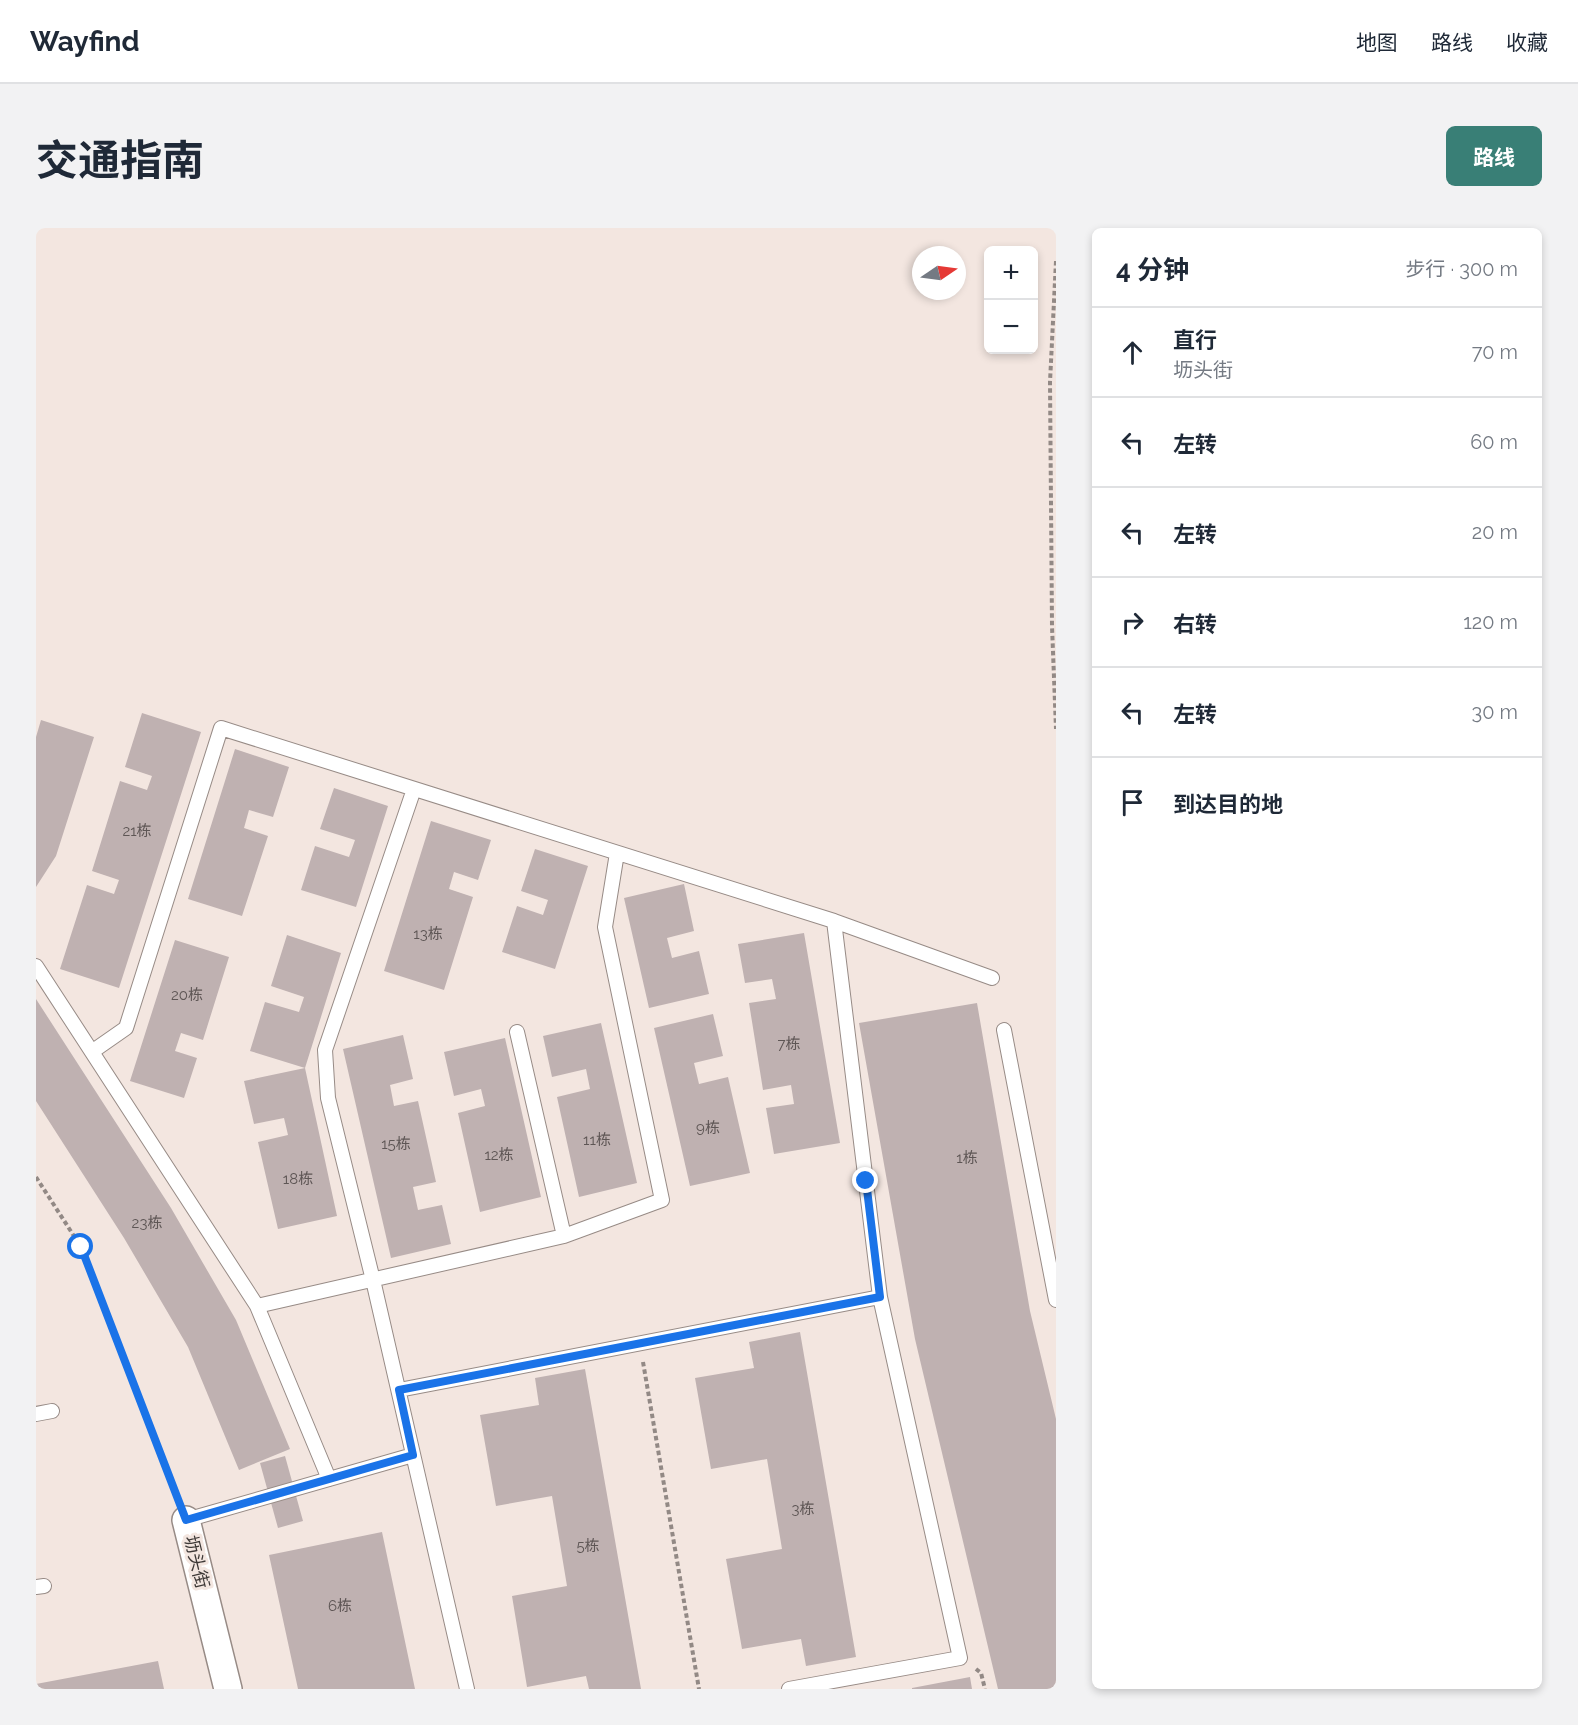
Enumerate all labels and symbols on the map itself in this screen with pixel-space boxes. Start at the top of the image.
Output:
north arrow [912,246,966,300]
house number: 21栋 [122,822,152,840]
house number: 13栋 [413,925,443,943]
house number: 20栋 [171,986,203,1004]
house number: 7栋 [777,1035,801,1053]
house number: 9栋 [696,1119,720,1137]
house number: 11栋 [583,1131,611,1149]
house number: 15栋 [381,1135,411,1153]
house number: 12栋 [484,1146,514,1164]
house number: 1栋 [956,1149,978,1167]
route end [852,1167,878,1193]
house number: 18栋 [283,1170,313,1188]
house number: 23栋 [132,1214,162,1232]
route start [67,1233,93,1259]
house number: 3栋 [791,1500,815,1518]
street label: 坜头街 [180,1533,214,1591]
house number: 5栋 [576,1537,600,1555]
house number: 6栋 [328,1597,352,1615]

